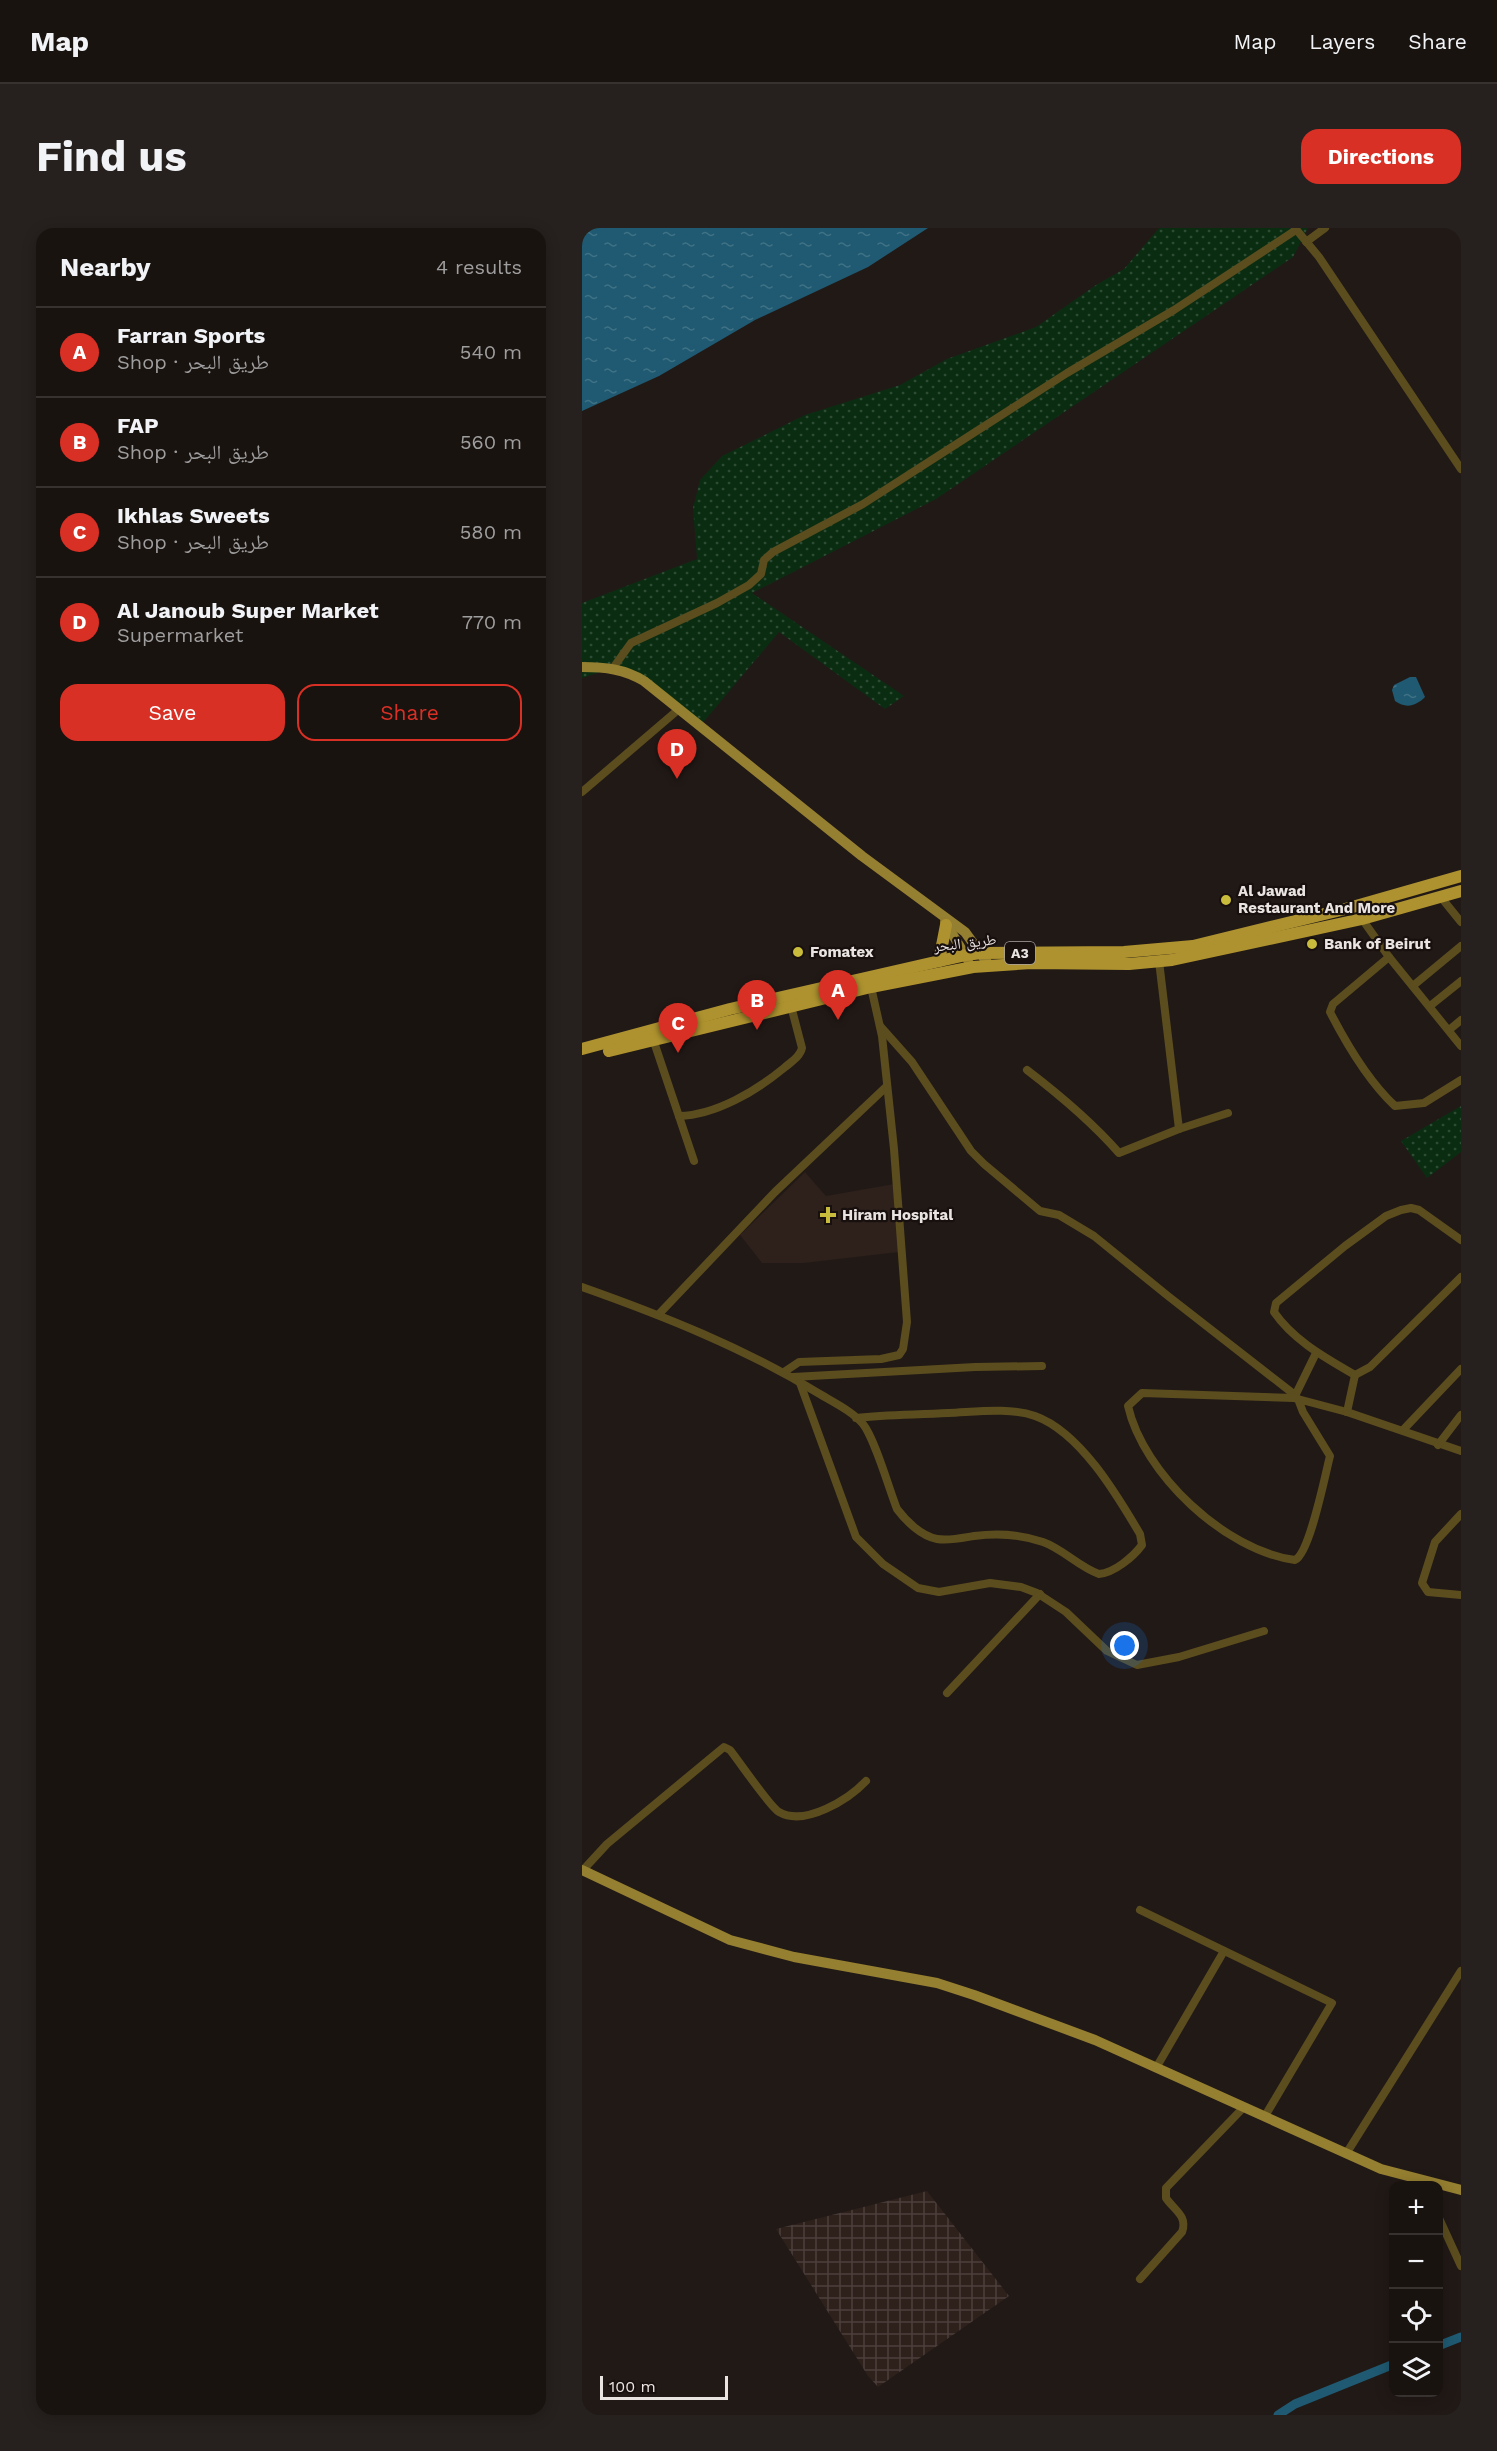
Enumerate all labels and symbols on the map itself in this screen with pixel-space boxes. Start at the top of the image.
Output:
pin: D [658,730,697,779]
place label: Al Jawad Restaurant And More [1238,882,1395,917]
marker: Al Jawad Restaurant And More [1219,893,1233,907]
street label: طريق البحر [932,930,998,957]
place label: Bank of Beirut [1324,935,1431,953]
marker: Bank of Beirut [1305,937,1319,951]
road number: A3 [1005,942,1035,964]
place label: Fomatex [810,943,874,961]
marker: Fomatex [791,945,805,959]
pin: A [818,970,858,1020]
pin: B [738,980,777,1030]
pin: C [658,1004,698,1053]
marker: Hiram Hospital [819,1206,837,1224]
place label: Hiram Hospital [842,1206,953,1224]
your location [1110,1631,1139,1660]
scale bar [600,2373,728,2400]

